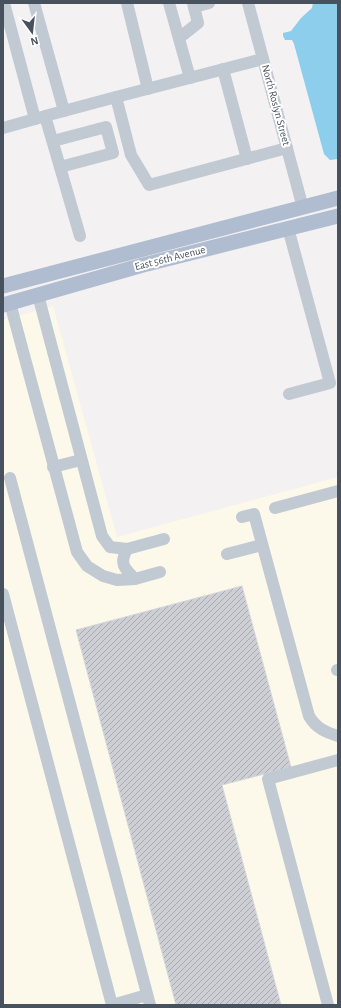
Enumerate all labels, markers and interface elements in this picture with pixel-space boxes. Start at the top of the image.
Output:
north arrow [12,12,52,52]
text: N [29,35,40,47]
street label: North Roslyn Street [260,63,292,147]
street label: East 56th Avenue [134,244,206,272]

